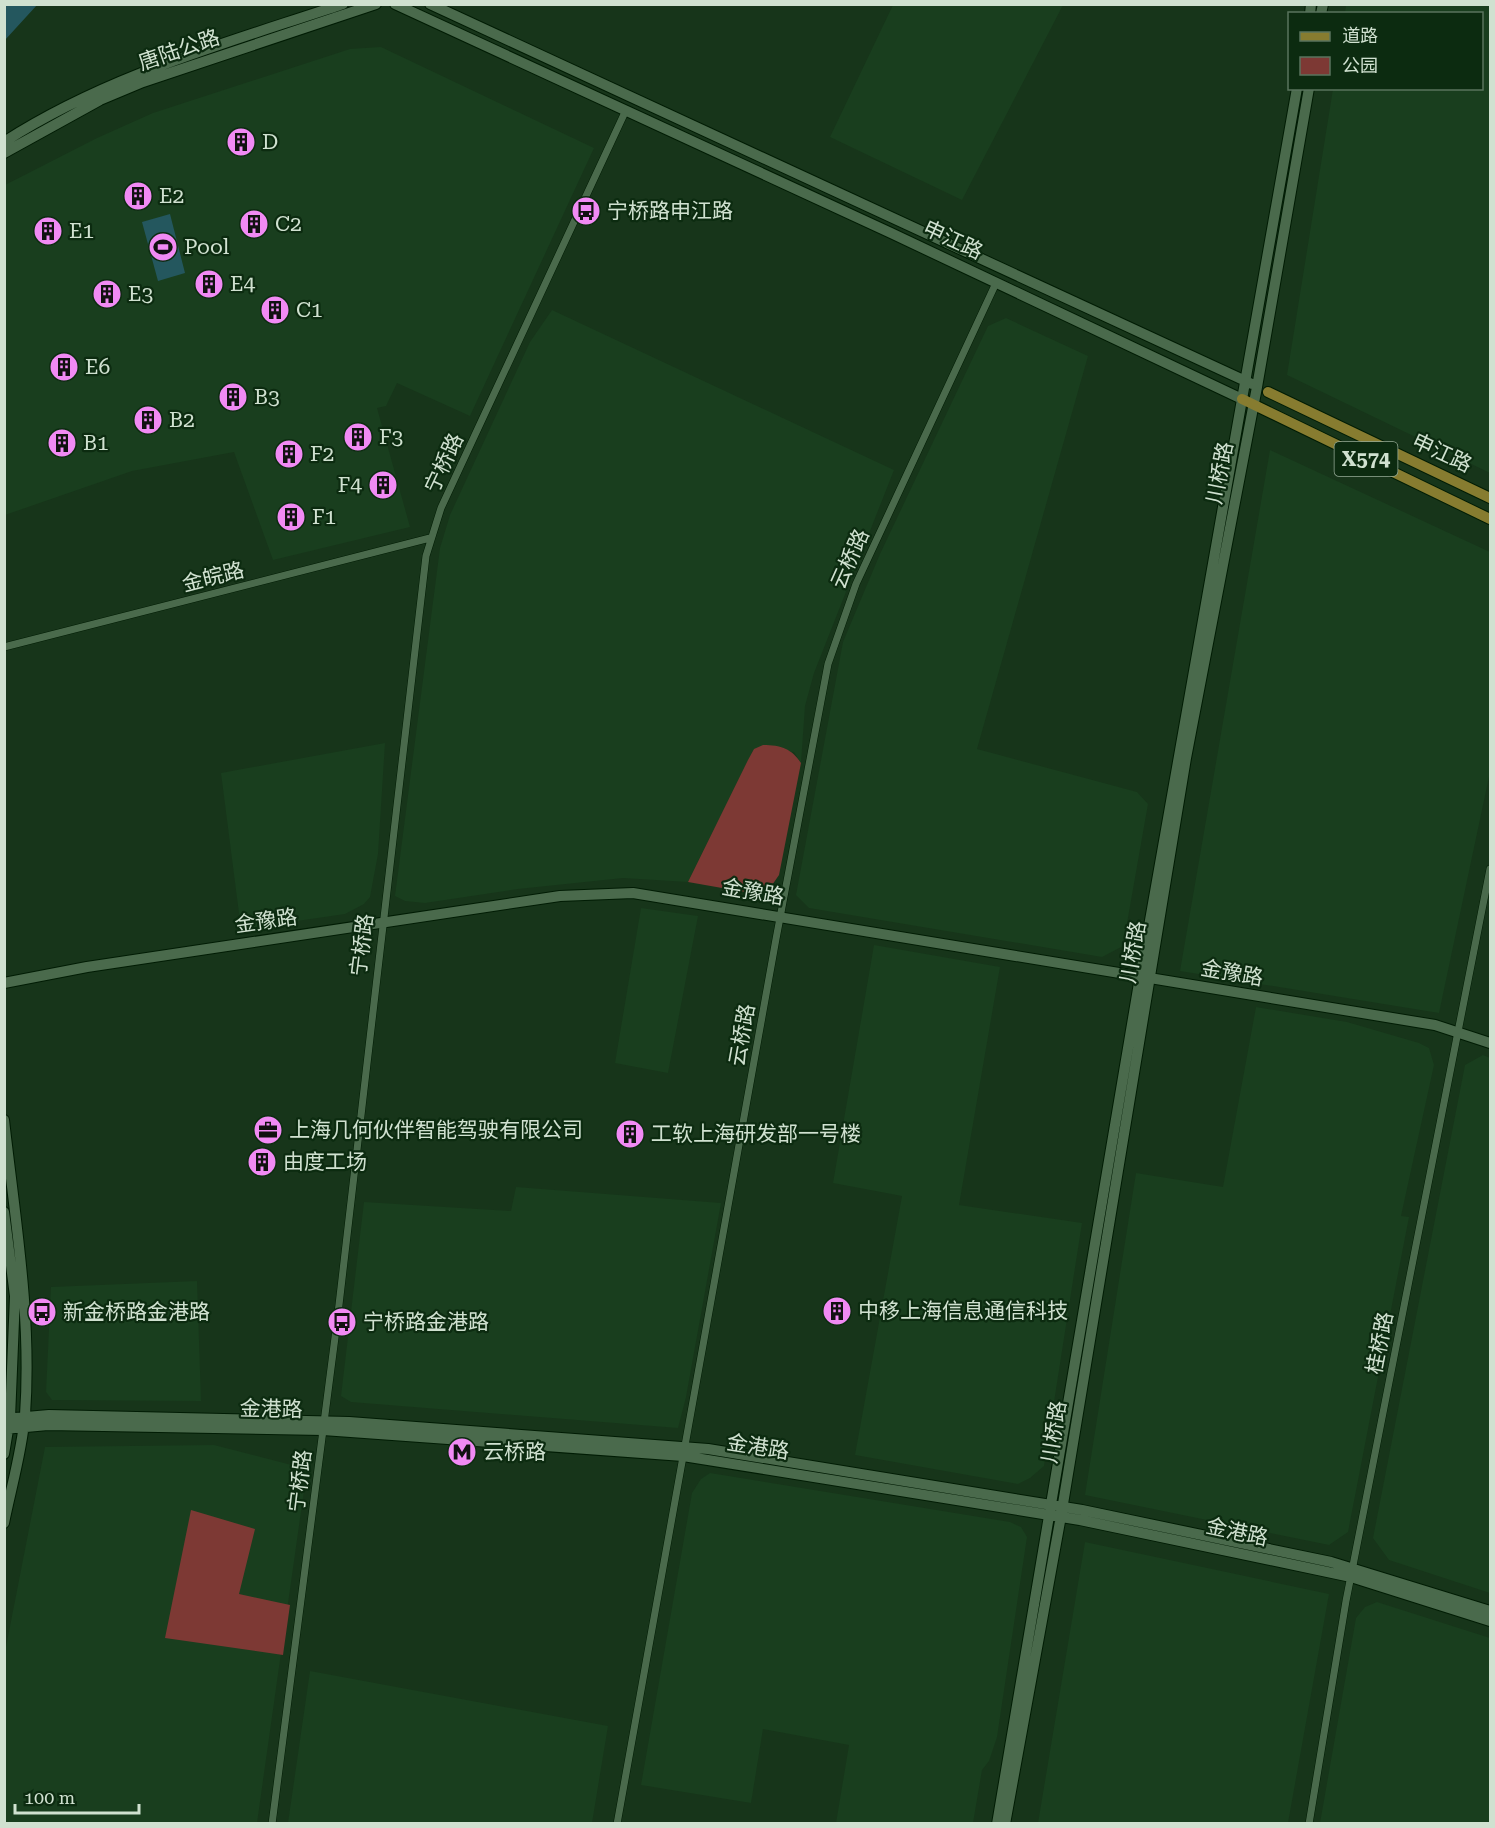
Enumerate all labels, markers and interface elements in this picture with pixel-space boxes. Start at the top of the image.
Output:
legend [1288,12,1483,90]
street label: 唐陆公路 [135,25,223,75]
text: 道路 [1342,25,1378,46]
text: 公园 [1342,55,1378,76]
building icon: D [225,126,257,158]
place label: D [262,130,278,154]
building icon: E2 [122,180,154,212]
place label: E2 [159,184,184,208]
bus stop icon: 宁桥路申江路 [570,195,602,227]
place label: 宁桥路申江路 [607,199,733,223]
building icon: C2 [238,208,270,240]
place label: C2 [275,212,302,236]
building icon: E1 [32,215,64,247]
street label: 申江路 [919,216,987,264]
place label: E1 [69,219,94,243]
sports icon: Pool [147,231,179,263]
place label: Pool [184,235,230,259]
building icon: E4 [193,268,225,300]
place label: E4 [230,272,255,296]
building icon: E3 [91,278,123,310]
place label: E3 [128,282,153,306]
building icon: C1 [259,294,291,326]
place label: C1 [296,298,323,322]
building icon: E6 [48,351,80,383]
place label: E6 [85,355,110,379]
building icon: B3 [217,381,249,413]
place label: B3 [254,385,280,409]
building icon: B2 [132,404,164,436]
place label: B2 [169,408,195,432]
building icon: F3 [342,421,374,453]
place label: F3 [379,425,403,449]
building icon: B1 [46,427,78,459]
street label: 宁桥路 [420,429,468,497]
street label: 申江路 [1408,429,1476,477]
place label: B1 [83,431,109,455]
building icon: F2 [273,438,305,470]
street label: 川桥路 [1202,440,1238,506]
place label: F2 [310,442,334,466]
road number: X574 [1334,442,1398,476]
building icon: F4 [367,469,399,501]
place label: F4 [338,473,362,497]
building icon: F1 [275,501,307,533]
place label: F1 [312,505,336,529]
street label: 云桥路 [826,525,874,593]
street label: 金皖路 [180,558,246,596]
street label: 金豫路 [720,875,786,909]
street label: 金豫路 [233,905,299,937]
street label: 宁桥路 [346,912,378,978]
street label: 川桥路 [1116,919,1150,985]
street label: 金豫路 [1199,956,1265,990]
street label: 云桥路 [725,1002,759,1068]
office icon: 上海几何伙伴智能驾驶有限公司 [252,1114,284,1146]
place label: 上海几何伙伴智能驾驶有限公司 [289,1118,583,1142]
building icon: 工软上海研发部一号楼 [614,1118,646,1150]
place label: 工软上海研发部一号楼 [651,1122,861,1146]
building icon: 由度工场 [246,1146,278,1178]
place label: 由度工场 [283,1150,367,1174]
building icon: 中移上海信息通信科技 [821,1295,853,1327]
bus stop icon: 新金桥路金港路 [26,1296,58,1328]
place label: 中移上海信息通信科技 [858,1299,1068,1323]
place label: 新金桥路金港路 [63,1300,210,1324]
bus stop icon: 宁桥路金港路 [326,1306,358,1338]
place label: 宁桥路金港路 [363,1310,489,1334]
street label: 桂桥路 [1362,1310,1398,1376]
street label: 金港路 [239,1396,303,1422]
street label: 川桥路 [1037,1399,1071,1465]
street label: 金港路 [725,1430,791,1464]
metro station icon: 云桥路 [446,1436,478,1468]
place label: 云桥路 [483,1440,546,1464]
street label: 宁桥路 [284,1448,316,1514]
street label: 金港路 [1204,1514,1270,1550]
scale bar [15,1777,140,1815]
text: 100 m [24,1787,75,1808]

